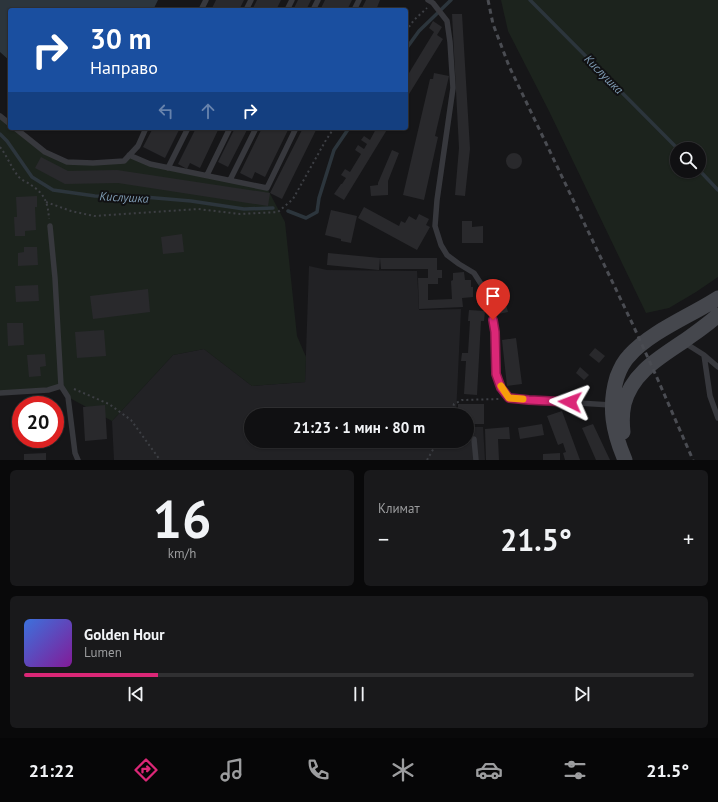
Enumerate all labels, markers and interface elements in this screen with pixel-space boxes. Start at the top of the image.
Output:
text: 30 m [90,20,151,57]
icon: right [24,24,76,76]
water label: Кислушка [581,51,627,97]
text: Направо [90,56,158,79]
icon: left [155,100,177,122]
icon: ahead [197,100,219,122]
icon: right [239,100,261,122]
map controls [670,142,706,178]
button: search [670,142,706,178]
water label: Кислушка [99,188,149,206]
pin [476,279,510,320]
icon: arrive [482,285,504,307]
position arrow [549,381,591,423]
speed limit sign: 20 [12,396,64,448]
text: 21:23 · 1 мин · 80 m [293,418,425,437]
text: 16 [153,485,211,552]
text: Климат [378,500,420,517]
text: 21.5° [500,520,572,559]
text: − [378,525,389,553]
text: + [683,525,694,553]
text: km/h [168,545,196,562]
text: Golden Hour [84,625,164,644]
text: Lumen [84,644,122,661]
icon: previous [125,683,147,705]
icon: pause [348,683,370,705]
icon: next [571,683,593,705]
icon: directions [132,756,160,784]
icon: music [218,756,246,784]
icon: phone [304,756,332,784]
icon: climate [389,756,417,784]
icon: car [475,756,503,784]
icon: filters [561,756,589,784]
text: 21:22 [29,759,75,782]
text: 21.5° [646,759,689,782]

